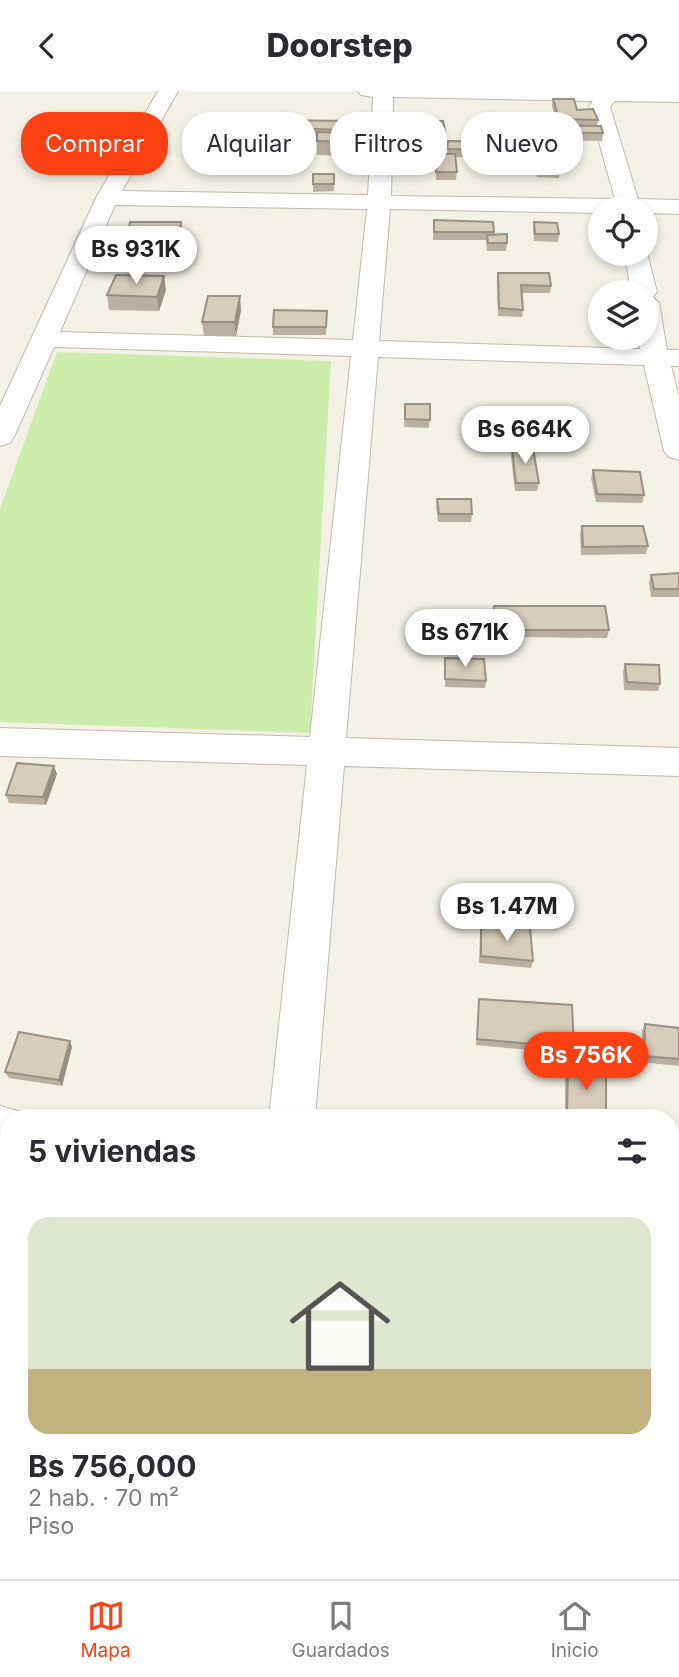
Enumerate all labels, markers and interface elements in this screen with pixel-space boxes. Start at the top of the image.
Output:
text: Doorstep [266,26,413,65]
icon: back [28,27,66,65]
icon: heart [613,27,651,65]
chip: Comprar [21,112,168,175]
chip: Alquilar [182,112,316,175]
chip: Filtros [330,112,447,175]
chip: Nuevo [461,112,583,175]
map controls [588,196,658,350]
button: locate [588,196,658,266]
pin: Bs 931K [71,227,201,286]
text: Bs 931K [91,235,181,263]
button: layers [588,280,658,350]
pin: Bs 664K [460,407,590,466]
text: Bs 664K [477,415,573,443]
pin: Bs 671K [400,609,530,669]
text: Bs 671K [421,618,509,646]
pin: Bs 1.47M [435,883,579,943]
text: Bs 1.47M [456,892,558,920]
pin: Bs 756K [521,1033,651,1092]
text: Bs 756K [540,1041,632,1069]
icon: filters [613,1132,651,1170]
text: 5 viviendas [28,1133,196,1169]
icon: home [277,1263,403,1389]
text: Bs 756,000 [28,1448,197,1484]
text: 2 hab. · 70 m² [28,1484,179,1512]
text: Piso [28,1512,74,1540]
tab: Mapa [80,1597,131,1662]
tab: Guardados [292,1597,390,1662]
tab: Inicio [551,1597,599,1662]

